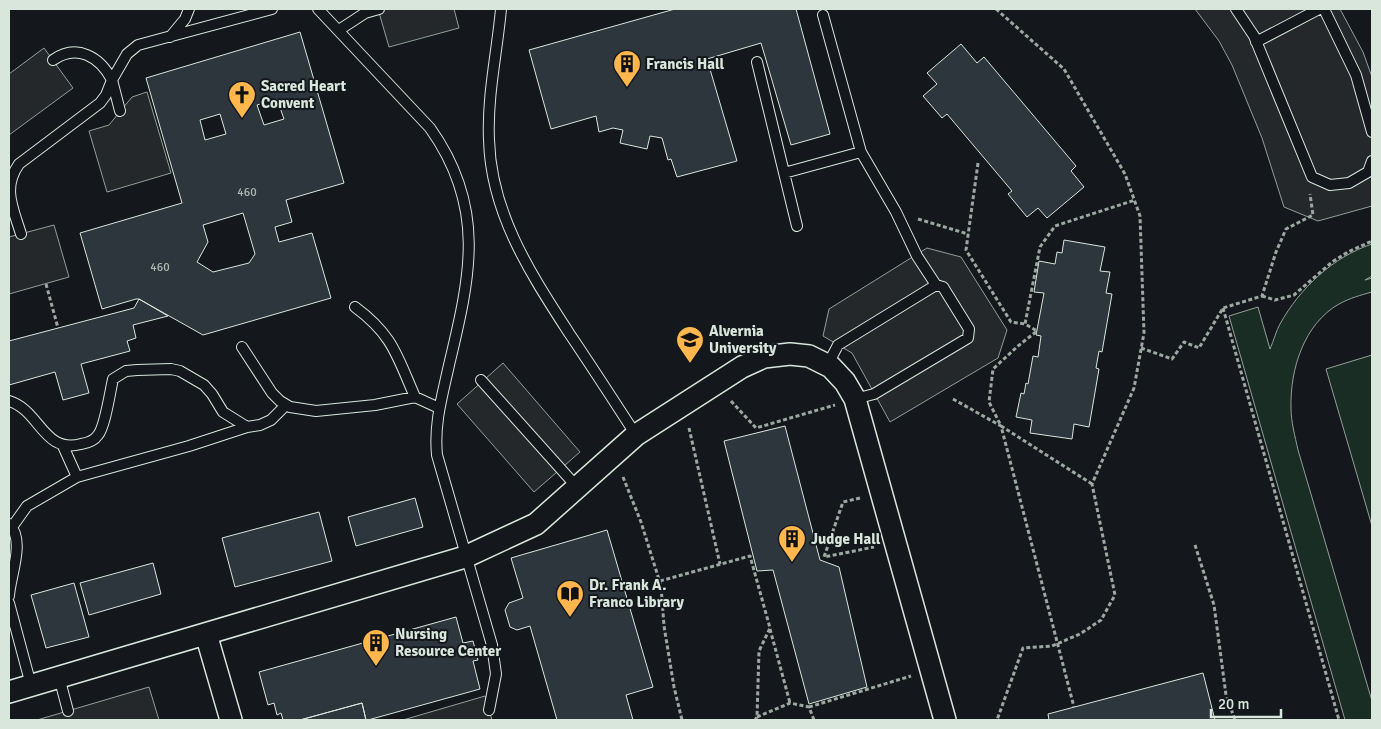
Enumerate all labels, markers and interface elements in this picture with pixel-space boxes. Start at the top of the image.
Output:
building icon: Francis Hall [612,49,642,88]
place label: Francis Hall [646,55,725,73]
place label: Sacred Heart Convent [261,77,347,112]
church icon: Sacred Heart Convent [227,80,257,119]
house number: 460 [237,185,257,200]
house number: 460 [150,260,170,275]
place label: Alvernia University [709,322,777,357]
school or university icon: Alvernia University [675,325,705,364]
building icon: Judge Hall [777,524,807,563]
place label: Judge Hall [811,530,881,548]
place label: Dr. Frank A. Franco Library [589,576,685,611]
library icon: Dr. Frank A. Franco Library [555,579,585,618]
place label: Nursing Resource Center [395,625,501,660]
building icon: Nursing Resource Center [361,628,391,667]
scale bar [1211,686,1281,718]
text: 20 m [1218,695,1249,713]

